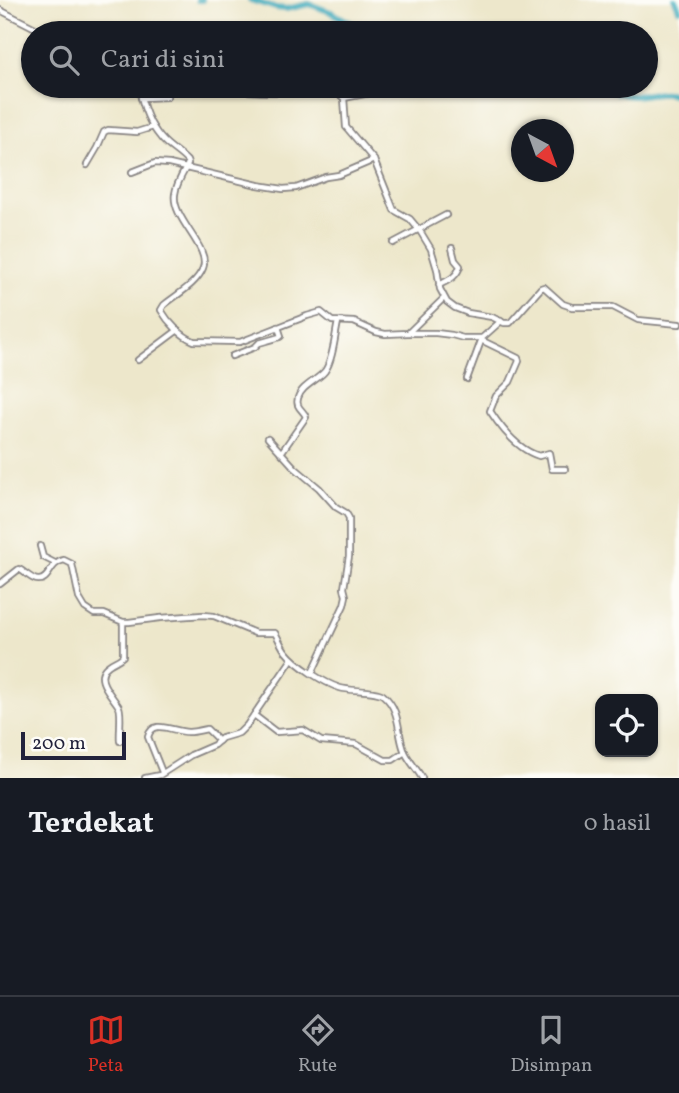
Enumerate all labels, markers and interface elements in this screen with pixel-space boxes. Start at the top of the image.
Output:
search box [21,21,658,98]
icon: search [45,41,83,79]
text: Cari di sini [101,42,225,78]
north arrow [511,119,574,182]
map controls [595,694,658,757]
button: locate [595,694,658,757]
scale bar [21,729,126,761]
text: 200 m [32,731,86,757]
text: Terdekat [28,803,154,845]
text: 0 hasil [584,808,651,840]
tab: Peta [87,1011,125,1079]
tab: Rute [298,1011,337,1079]
tab: Disimpan [510,1011,592,1079]

